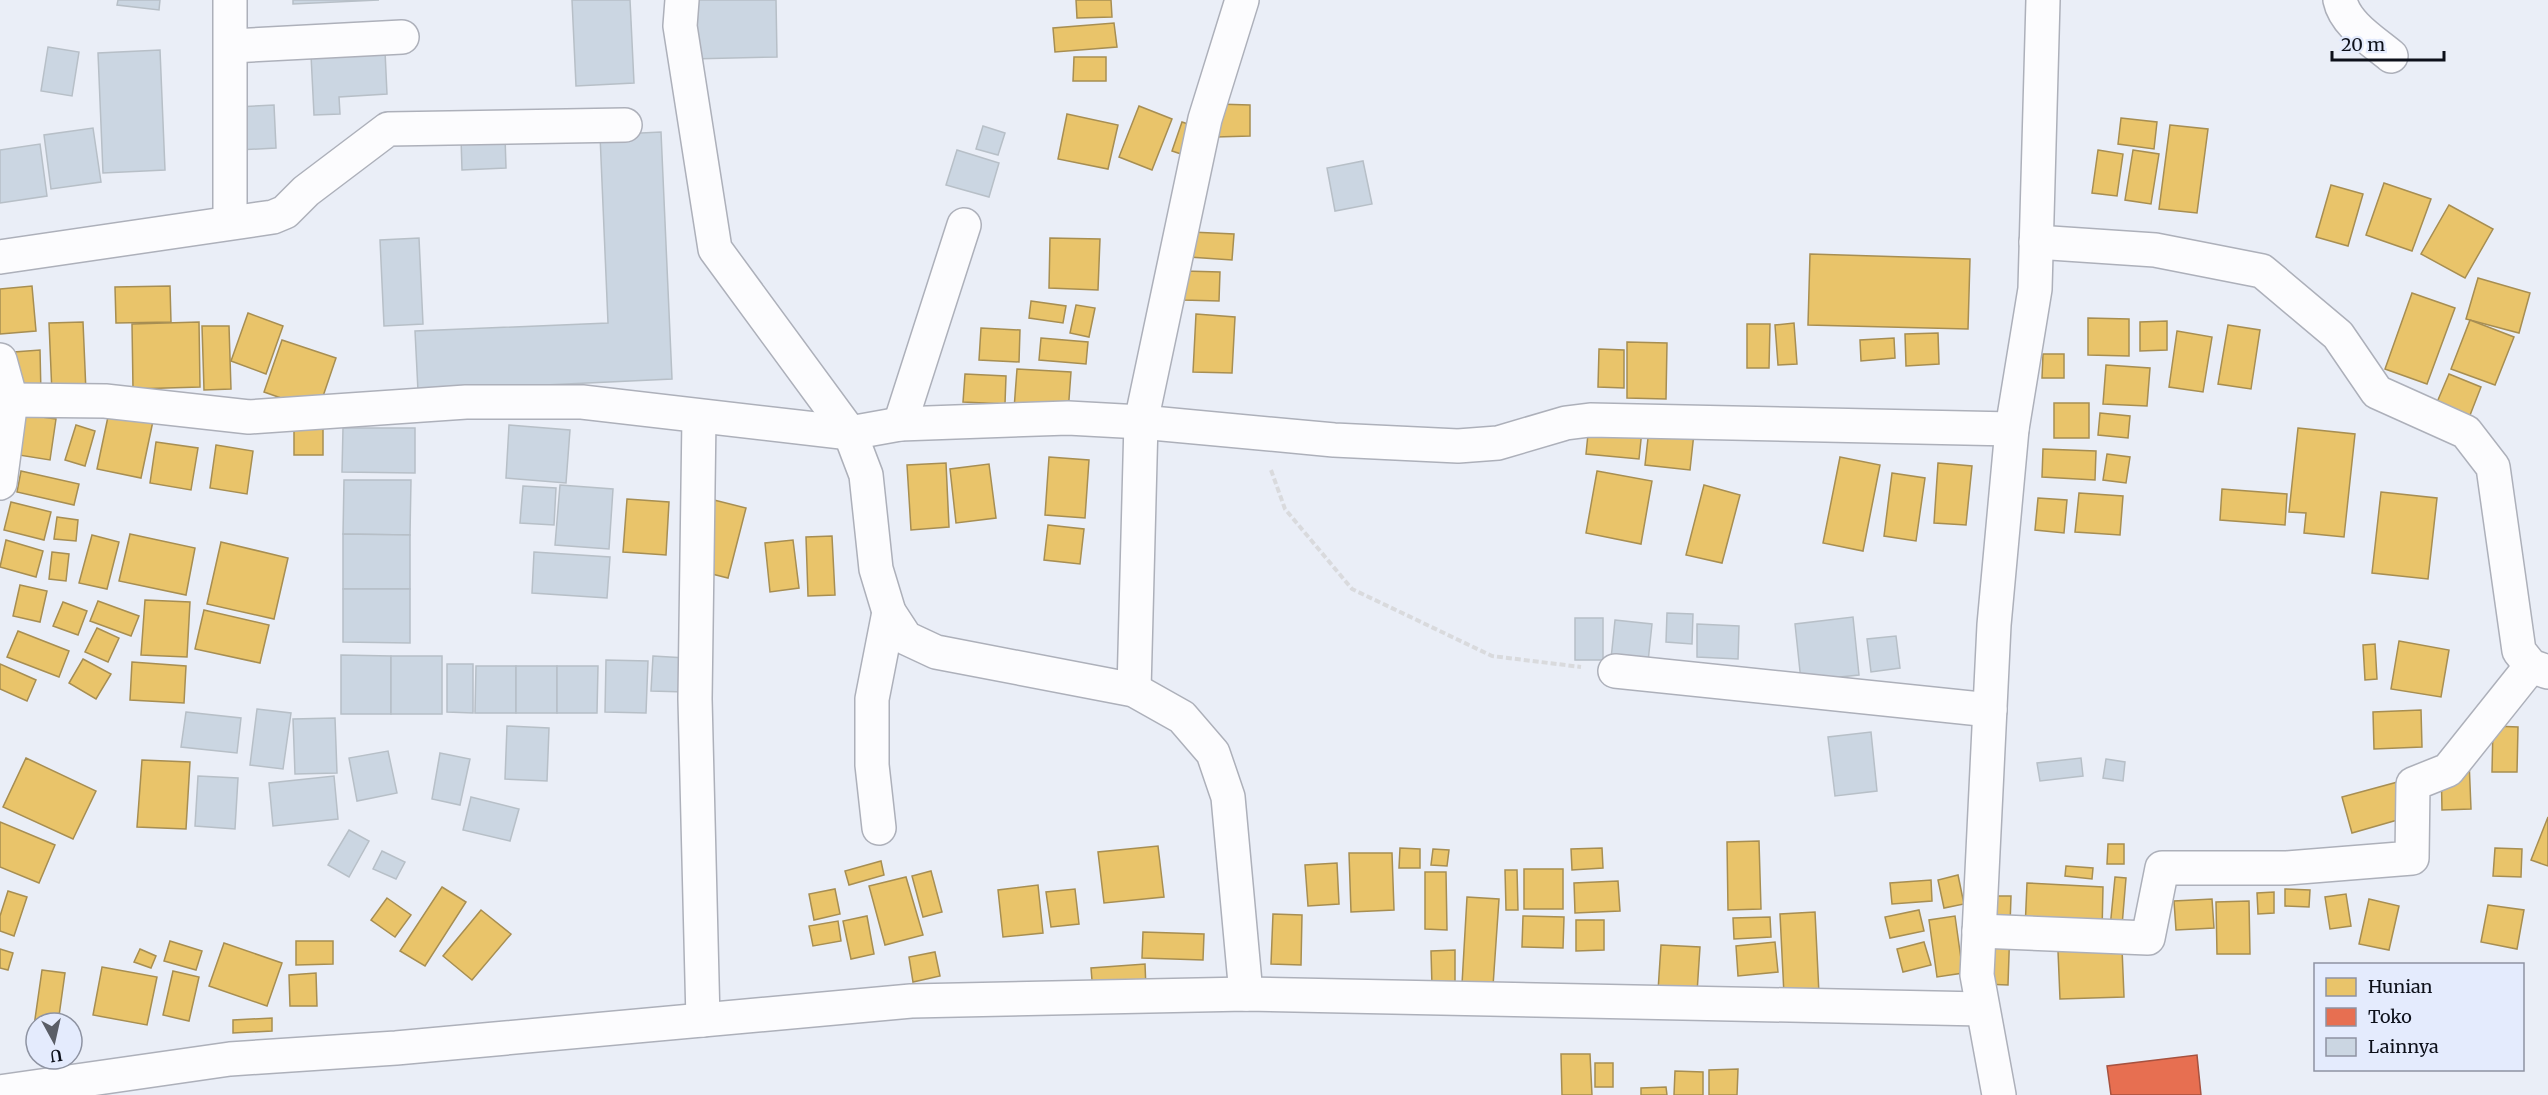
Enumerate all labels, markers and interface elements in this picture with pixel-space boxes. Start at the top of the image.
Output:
scale bar [2332,24,2444,62]
text: 20 m [2341,33,2385,56]
legend [2314,963,2524,1071]
text: Hunian [2368,975,2433,998]
text: Toko [2368,1005,2412,1028]
north arrow [24,1011,84,1071]
text: Lainnya [2368,1035,2439,1058]
text: U [49,1045,63,1067]

